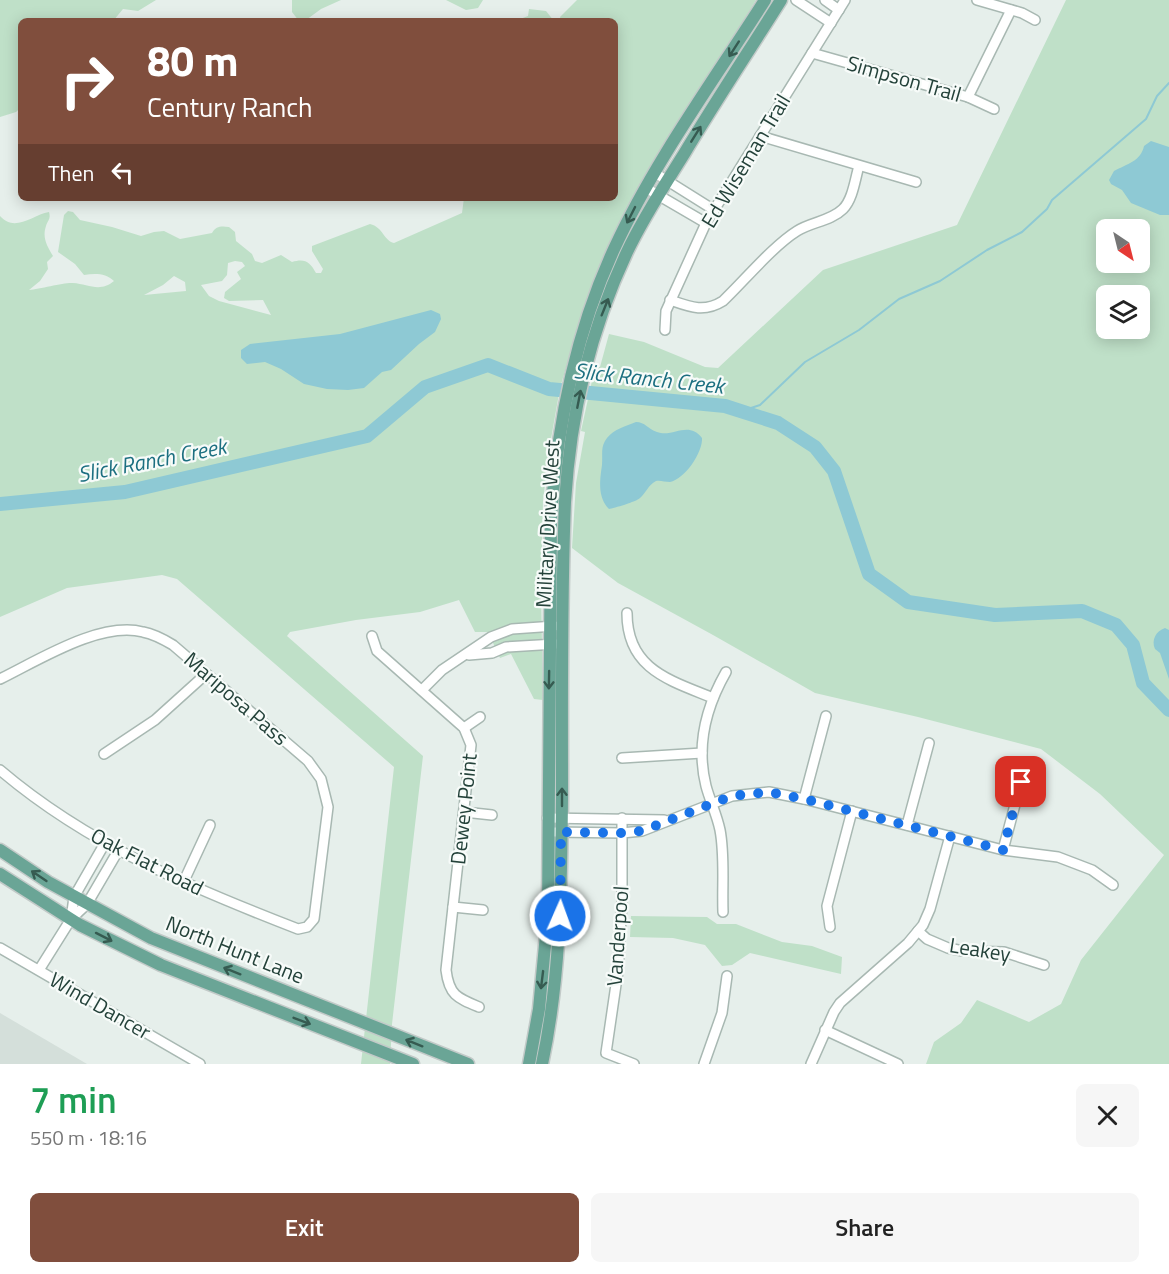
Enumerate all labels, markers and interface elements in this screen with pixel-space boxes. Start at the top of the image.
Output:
text: 80 m [147,28,239,92]
one-way arrow [727,41,740,58]
icon: right [48,42,126,120]
street label: Simpson Trail [843,46,965,110]
text: Century Ranch [147,86,313,127]
street label: Ed Wiseman Trail [692,87,798,234]
one-way arrow [689,126,702,143]
text: Then [48,156,94,190]
icon: left [106,156,139,189]
one-way arrow [625,206,636,224]
north arrow [1096,219,1150,273]
map controls [1096,219,1150,339]
button: layers [1096,285,1150,339]
one-way arrow [600,298,611,316]
water label: Slick Ranch Creek [572,353,728,403]
one-way arrow [574,390,585,409]
water label: Slick Ranch Creek [75,429,231,491]
street label: Military Drive West [527,439,567,609]
street label: Mariposa Pass [177,644,296,753]
one-way arrow [543,669,554,689]
street label: Dewey Point [441,751,485,866]
pin [995,756,1046,807]
icon: arrive [1004,765,1037,798]
one-way arrow [556,787,568,807]
street label: Oak Flat Road [85,819,209,903]
one-way arrow [31,870,47,882]
position arrow [528,884,592,948]
street label: Vanderpool [598,885,636,987]
street label: North Hunt Lane [161,907,309,991]
street label: Leakey [947,928,1013,970]
one-way arrow [94,932,112,944]
street label: Wind Dancer [44,963,157,1047]
one-way arrow [224,964,242,975]
one-way arrow [536,969,547,989]
one-way arrow [293,1017,311,1028]
one-way arrow [405,1036,423,1047]
text: 7 min [30,1072,117,1127]
button: close [1076,1084,1139,1147]
text: 550 m · 18:16 [30,1122,147,1153]
button: Exit [30,1193,579,1262]
button: Share [591,1193,1139,1262]

